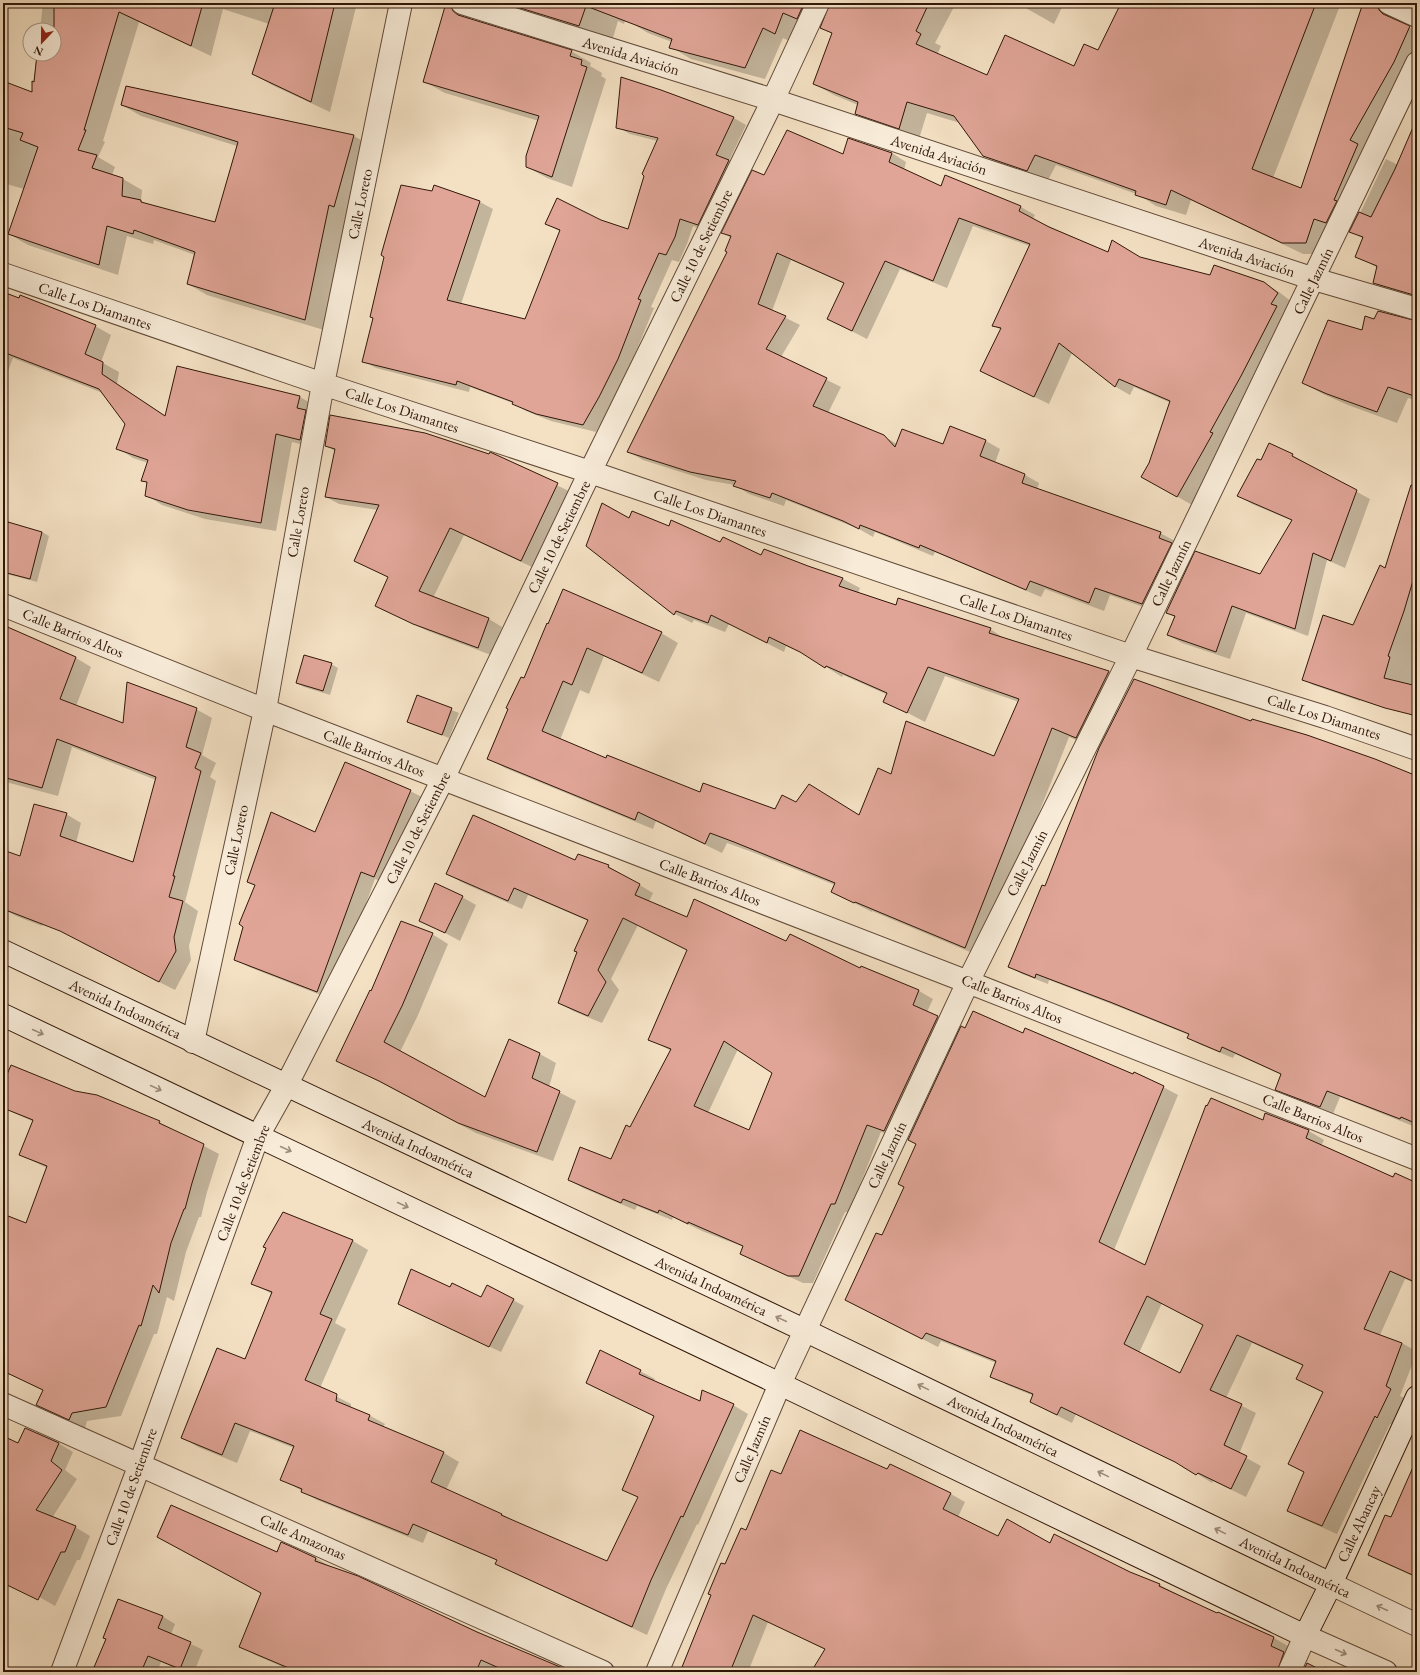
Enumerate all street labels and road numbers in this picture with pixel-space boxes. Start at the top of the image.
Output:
street label: Avenida Aviación [579,31,682,79]
street label: Avenida Aviación [888,130,990,179]
street label: Calle Loreto [343,167,376,241]
street label: Calle 10 de Setiembre [665,186,736,306]
street label: Avenida Aviación [1196,232,1298,281]
street label: Calle Jazmín [1288,244,1337,317]
street label: Calle Los Diamantes [36,277,154,334]
street label: Calle Los Diamantes [343,382,462,437]
street label: Calle 10 de Setiembre [523,477,594,597]
street label: Calle Los Diamantes [651,484,769,541]
street label: Calle Loreto [282,485,313,559]
street label: Calle Jazmín [1146,536,1195,609]
street label: Calle Los Diamantes [957,588,1075,645]
street label: Calle Barrios Altos [20,604,127,662]
street label: Calle Los Diamantes [1265,689,1384,744]
street label: Calle Barrios Altos [321,724,428,781]
street label: Calle 10 de Setiembre [381,768,454,887]
street label: Calle Loreto [219,803,252,877]
street label: Calle Jazmín [1002,826,1051,899]
street label: Calle Barrios Altos [657,853,764,910]
street label: Calle Barrios Altos [959,970,1066,1028]
street label: Avenida Indoamérica [65,974,184,1043]
street label: Calle Barrios Altos [1260,1089,1367,1147]
street label: Avenida Indoamérica [358,1113,477,1182]
street label: Calle Jazmín [863,1118,910,1192]
street label: Calle 10 de Setiembre [211,1121,274,1244]
street label: Avenida Indoamérica [651,1251,770,1320]
street label: Avenida Indoamérica [944,1390,1062,1461]
street label: Calle Jazmín [729,1412,774,1486]
street label: Calle 10 de Setiembre [100,1425,161,1548]
street label: Calle Abancay [1332,1482,1385,1565]
street label: Calle Amazonas [257,1509,349,1564]
street label: Avenida Indoamérica [1236,1531,1354,1602]

